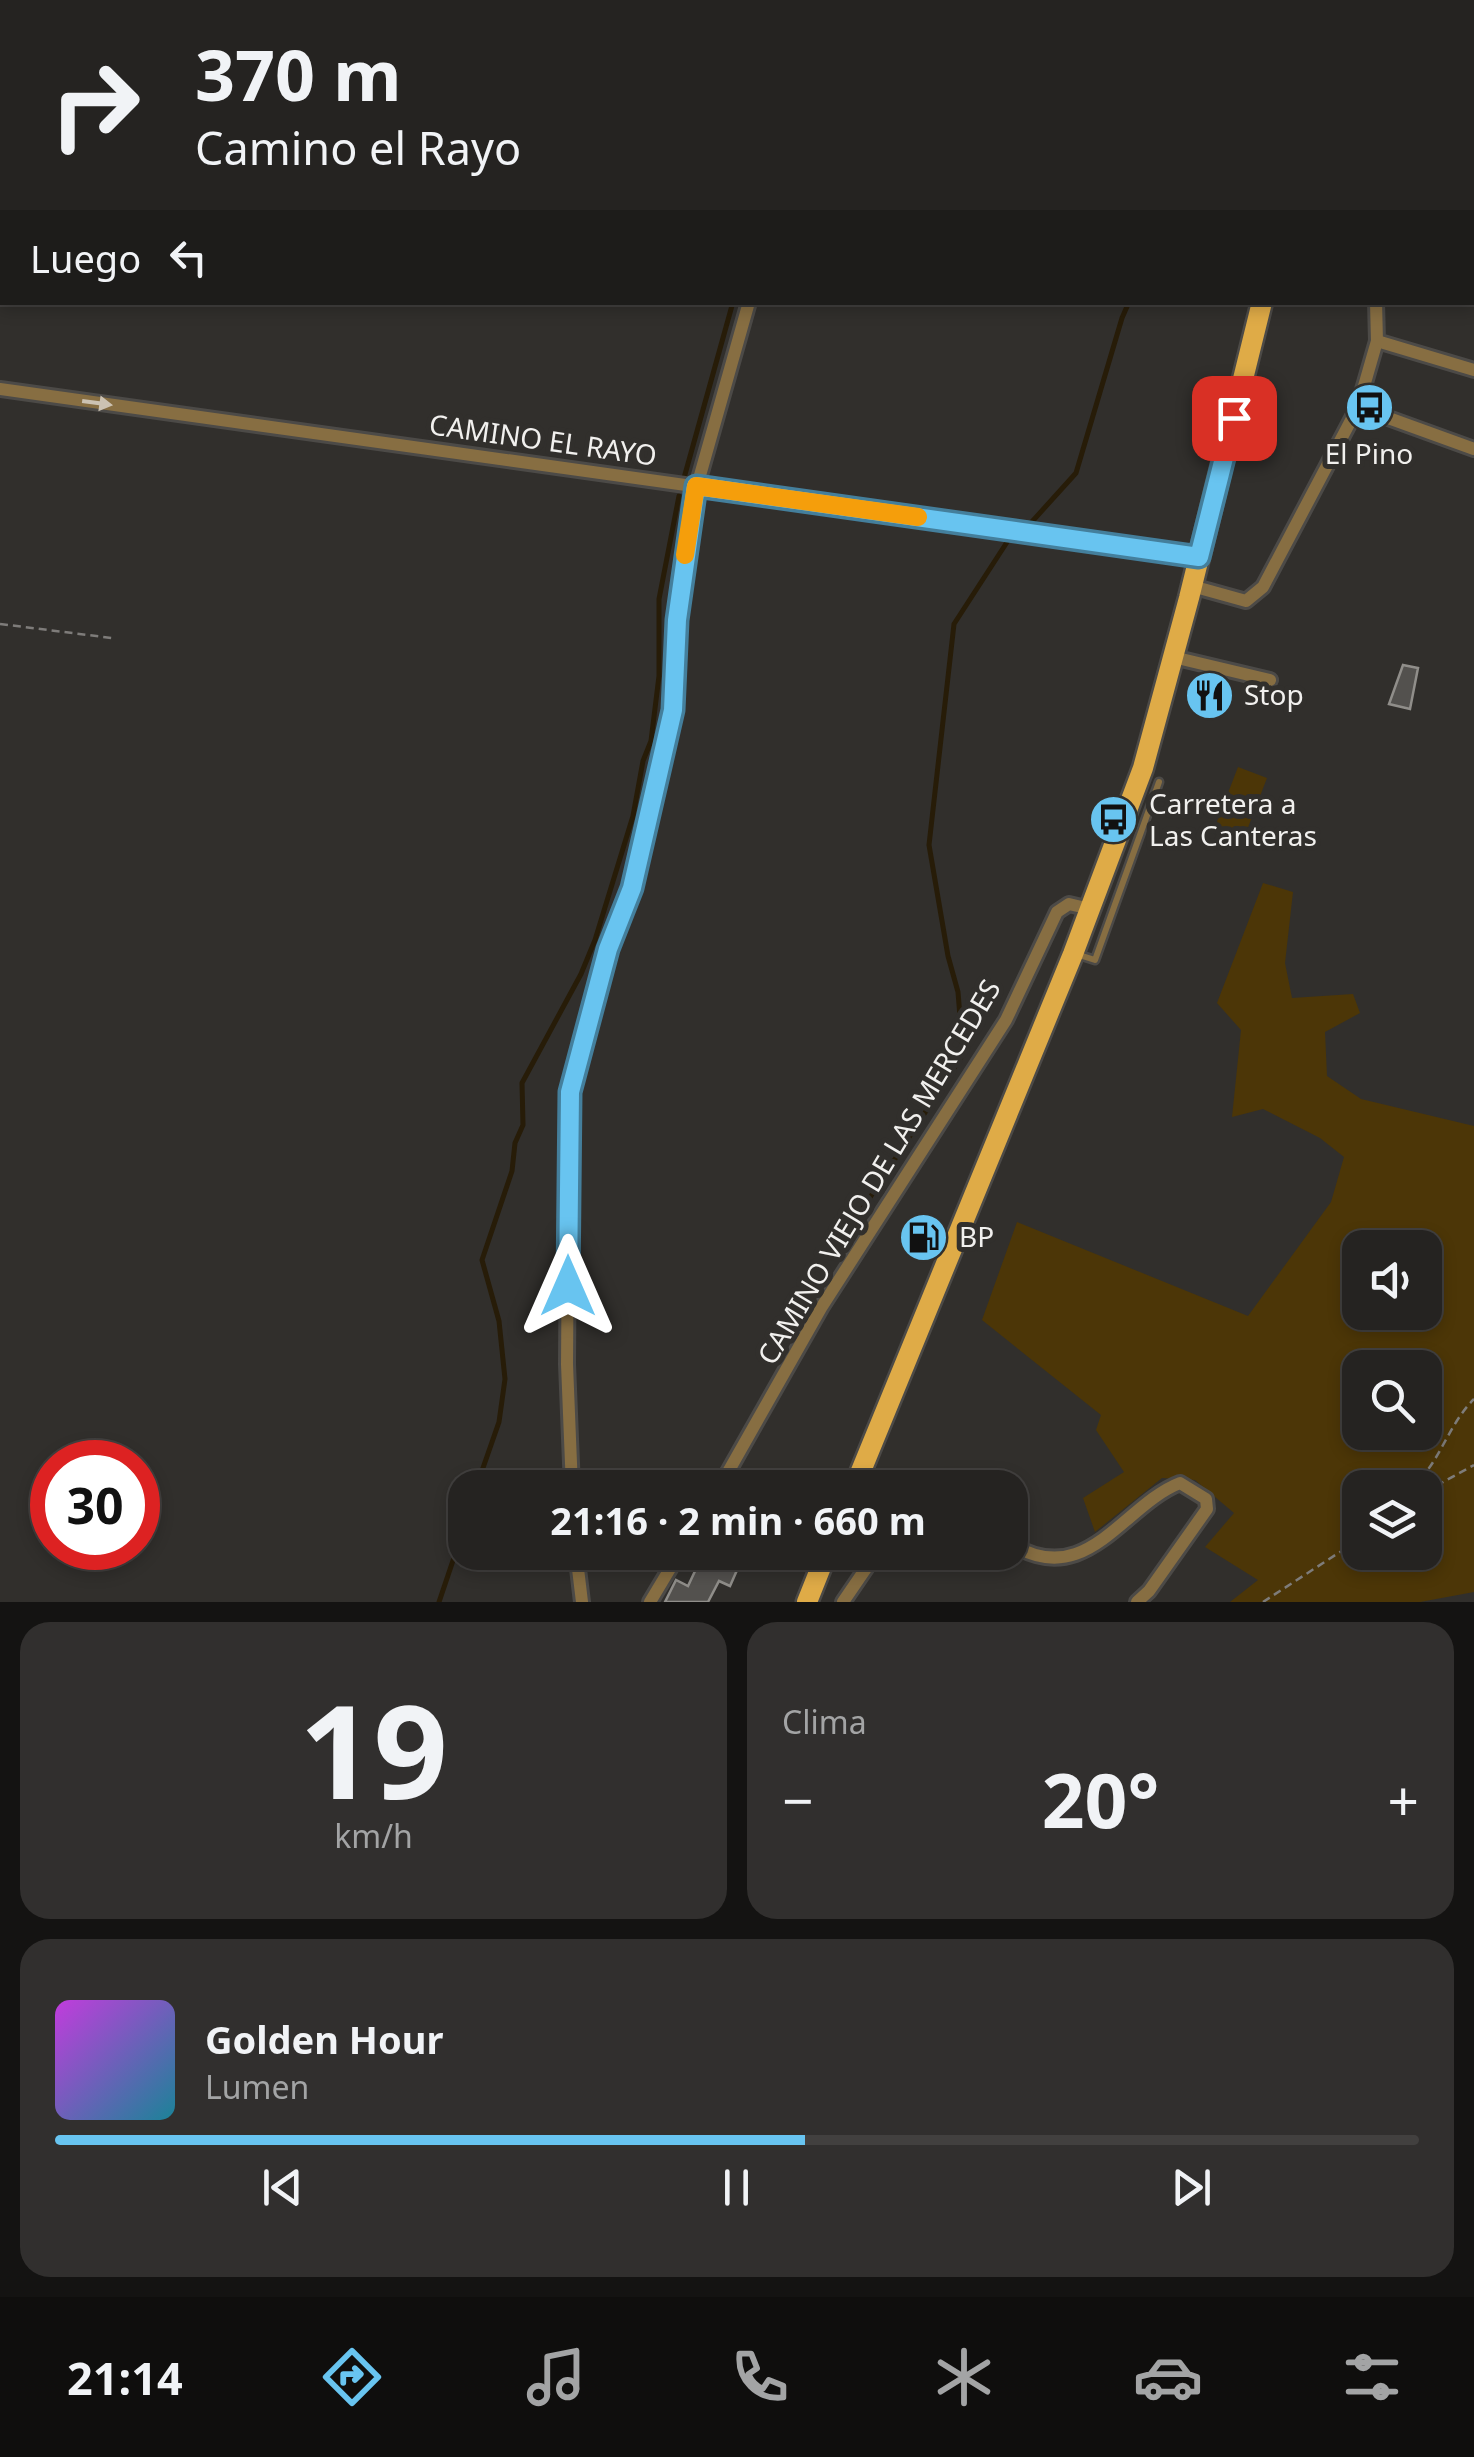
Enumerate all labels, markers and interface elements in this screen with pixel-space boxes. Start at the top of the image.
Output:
text: 370 m [195,26,402,122]
icon: right [30,40,160,170]
text: Camino el Rayo [195,117,521,178]
icon: left [161,230,216,285]
text: Luego [30,232,141,284]
pin [1192,376,1277,461]
bus stop icon: El Pino [1343,381,1395,433]
icon: arrive [1207,391,1262,446]
one-way arrow [81,395,113,411]
street label: CAMINO EL RAYO [427,404,659,474]
place label: El Pino [1325,434,1413,472]
restaurant icon: Stop [1183,669,1235,721]
place label: Stop [1244,675,1304,713]
place label: Carretera a Las Canteras [1149,784,1317,854]
bus stop icon: Carretera a Las Canteras [1088,794,1140,846]
street label: CAMINO VIEJO DE LAS MERCEDES [748,972,1008,1371]
fuel station icon: BP [898,1211,950,1263]
place label: BP [959,1217,994,1255]
map controls [1342,1230,1442,1570]
button: sound [1342,1230,1442,1330]
position arrow [516,1234,620,1338]
button: search [1342,1350,1442,1450]
speed limit sign: 30 [30,1440,160,1570]
button: layers [1342,1470,1442,1570]
text: 21:16 · 2 min · 660 m [550,1494,926,1546]
text: 19 [299,1660,448,1837]
text: Clima [782,1700,867,1743]
text: 20° [1042,1748,1159,1850]
text: − [782,1762,813,1837]
text: + [1388,1762,1419,1837]
text: km/h [334,1814,413,1857]
text: Golden Hour [205,2013,443,2065]
text: Lumen [205,2065,309,2108]
icon: previous [255,2160,310,2215]
icon: pause [709,2160,764,2215]
icon: next [1164,2160,1219,2215]
icon: directions [317,2342,387,2412]
icon: music [521,2342,591,2412]
icon: phone [725,2342,795,2412]
icon: climate [929,2342,999,2412]
icon: car [1133,2342,1203,2412]
icon: filters [1337,2342,1407,2412]
text: 21:14 [67,2347,183,2408]

